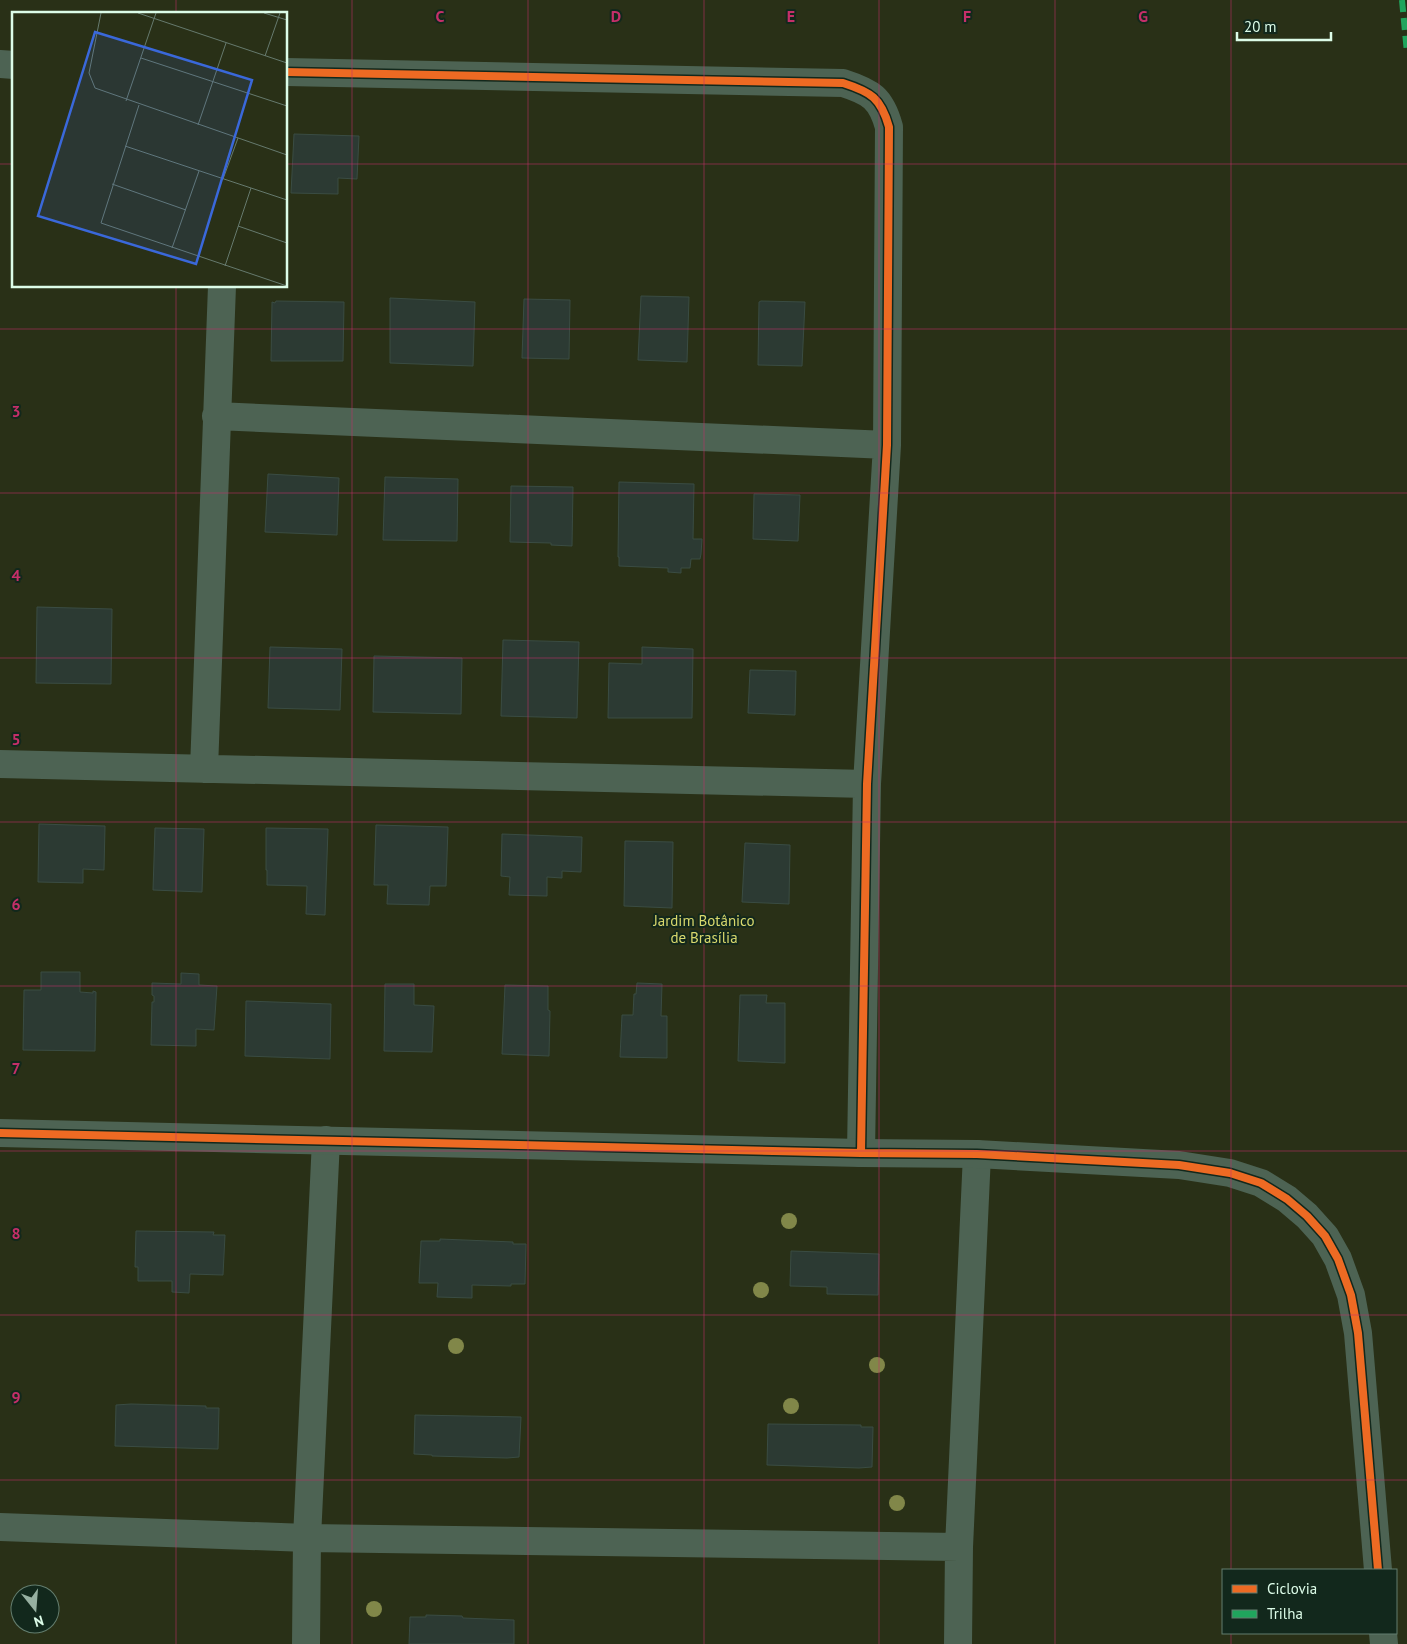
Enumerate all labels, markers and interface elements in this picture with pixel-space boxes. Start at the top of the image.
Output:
text: C [436,6,445,26]
text: D [611,6,621,26]
text: E [787,6,795,26]
text: F [963,6,971,26]
text: G [1138,6,1148,26]
scale bar [1237,10,1331,42]
inset map [12,12,288,288]
text: 20 m [1244,17,1277,36]
text: 3 [11,401,21,421]
text: 4 [11,565,21,585]
text: 5 [11,729,21,749]
text: 6 [11,894,21,914]
park label: Jardim Botânico de Brasília [652,911,755,947]
text: 7 [11,1058,21,1078]
text: 8 [11,1223,21,1243]
text: 9 [11,1387,21,1407]
legend [1222,1569,1397,1634]
text: Ciclovia [1267,1579,1317,1598]
north arrow [10,1584,60,1634]
text: Trilha [1267,1604,1303,1623]
text: N [32,1611,46,1631]

